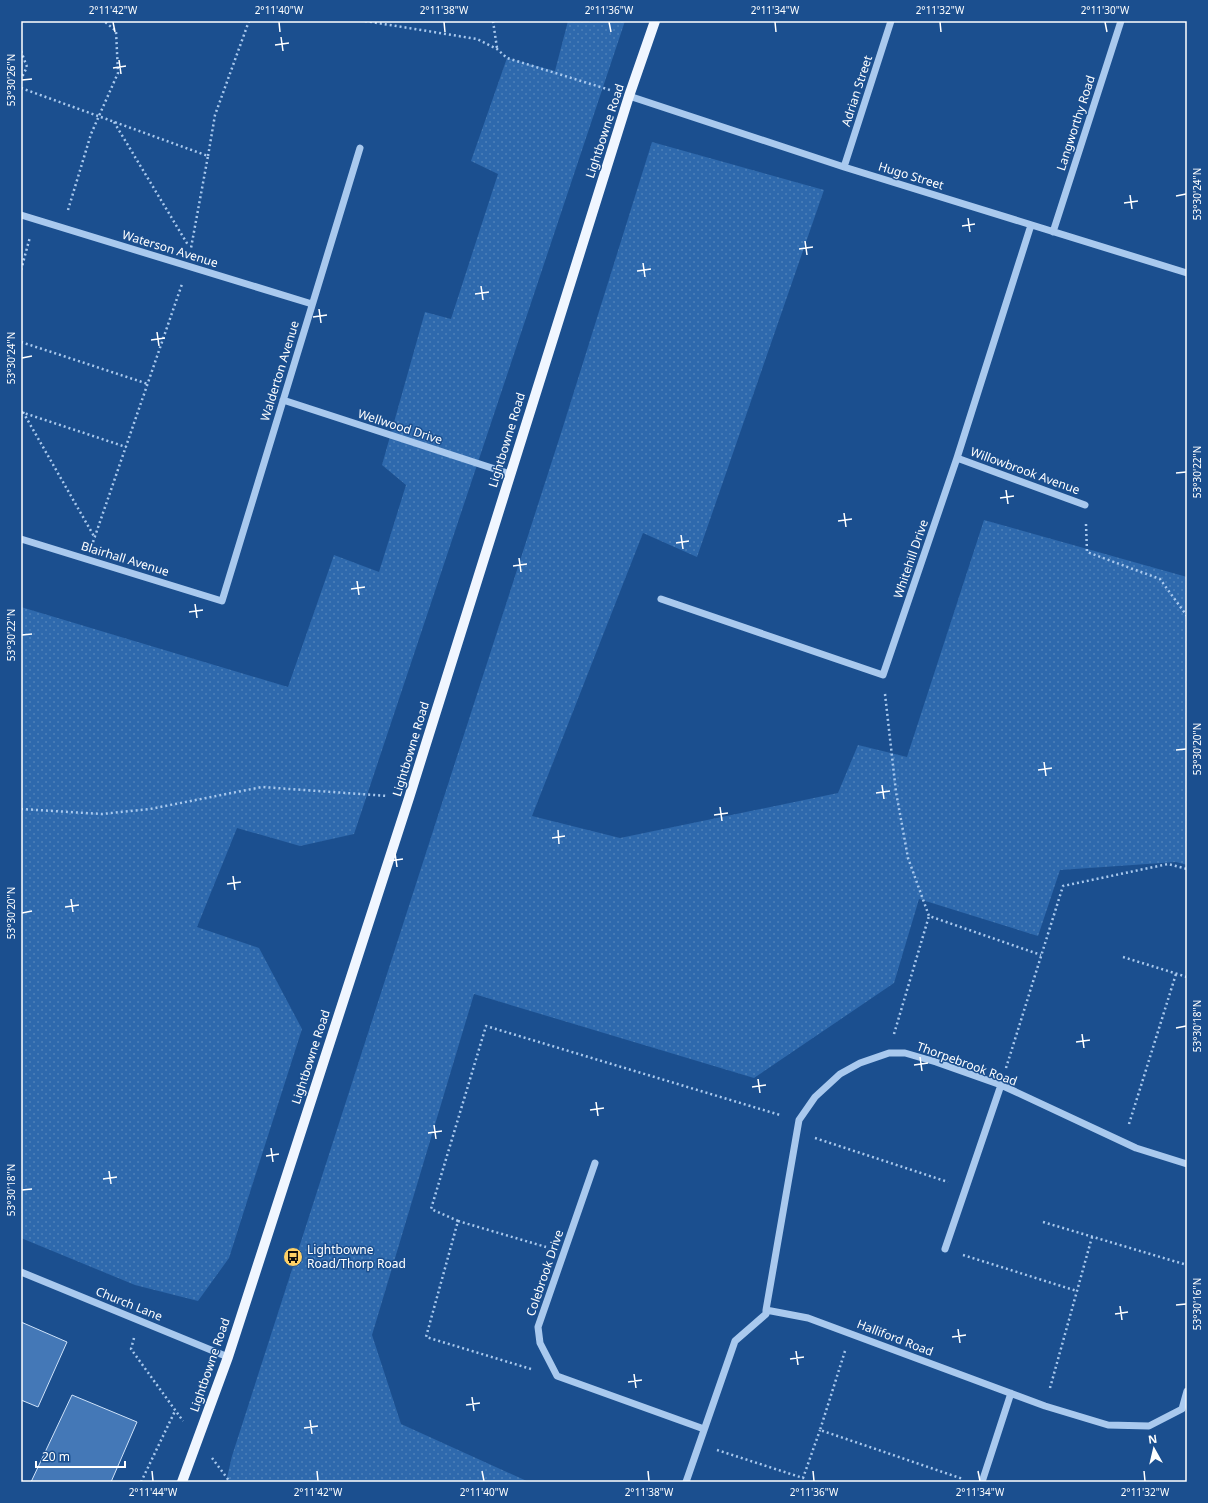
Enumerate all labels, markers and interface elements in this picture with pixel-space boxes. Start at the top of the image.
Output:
text: 2°11'42"W [89,3,138,17]
text: 2°11'40"W [255,3,304,17]
text: 2°11'38"W [420,3,469,17]
text: 2°11'36"W [585,3,634,17]
text: 2°11'34"W [751,3,800,17]
text: 2°11'32"W [916,3,965,17]
text: 2°11'30"W [1081,3,1130,17]
street label: Adrian Street [837,52,876,129]
text: 53°30'26"N [4,54,18,106]
street label: Langworthy Road [1052,73,1099,173]
street label: Lightbowne Road [581,81,628,180]
street label: Hugo Street [876,158,947,194]
text: 53°30'24"N [1190,168,1204,220]
street label: Waterson Avenue [120,226,220,271]
street label: Walderton Avenue [256,318,303,423]
text: 53°30'24"N [4,332,18,384]
street label: Lightbowne Road [484,390,529,489]
street label: Wellwood Drive [356,405,445,448]
street label: Willowbrook Avenue [968,443,1082,498]
text: 53°30'22"N [1190,446,1204,498]
street label: Whitehill Drive [889,517,932,601]
street label: Blairhall Avenue [79,537,171,580]
text: 53°30'22"N [4,609,18,661]
street label: Lightbowne Road [388,699,433,798]
text: 53°30'20"N [1190,723,1204,775]
text: 53°30'20"N [4,887,18,939]
text: 53°30'18"N [1190,1000,1204,1052]
street label: Lightbowne Road [287,1007,334,1106]
street label: Thorpebrook Road [915,1038,1020,1090]
text: 53°30'18"N [4,1164,18,1216]
street label: Colebrook Drive [522,1227,567,1318]
place label: Lightbowne Road/Thorp Road [307,1241,406,1272]
bus stop icon: Lightbowne Road/Thorp Road [282,1246,304,1268]
text: 53°30'16"N [1190,1278,1204,1330]
street label: Church Lane [93,1282,165,1325]
street label: Halliford Road [855,1315,936,1360]
street label: Lightbowne Road [185,1316,234,1414]
north arrow [1134,1429,1174,1469]
text: N [1147,1431,1158,1447]
scale bar [36,1443,125,1469]
text: 20 m [42,1448,70,1465]
text: 2°11'44"W [129,1485,178,1499]
text: 2°11'42"W [294,1485,343,1499]
text: 2°11'40"W [460,1485,509,1499]
text: 2°11'38"W [625,1485,674,1499]
text: 2°11'36"W [790,1485,839,1499]
text: 2°11'34"W [956,1485,1005,1499]
text: 2°11'32"W [1121,1485,1170,1499]

